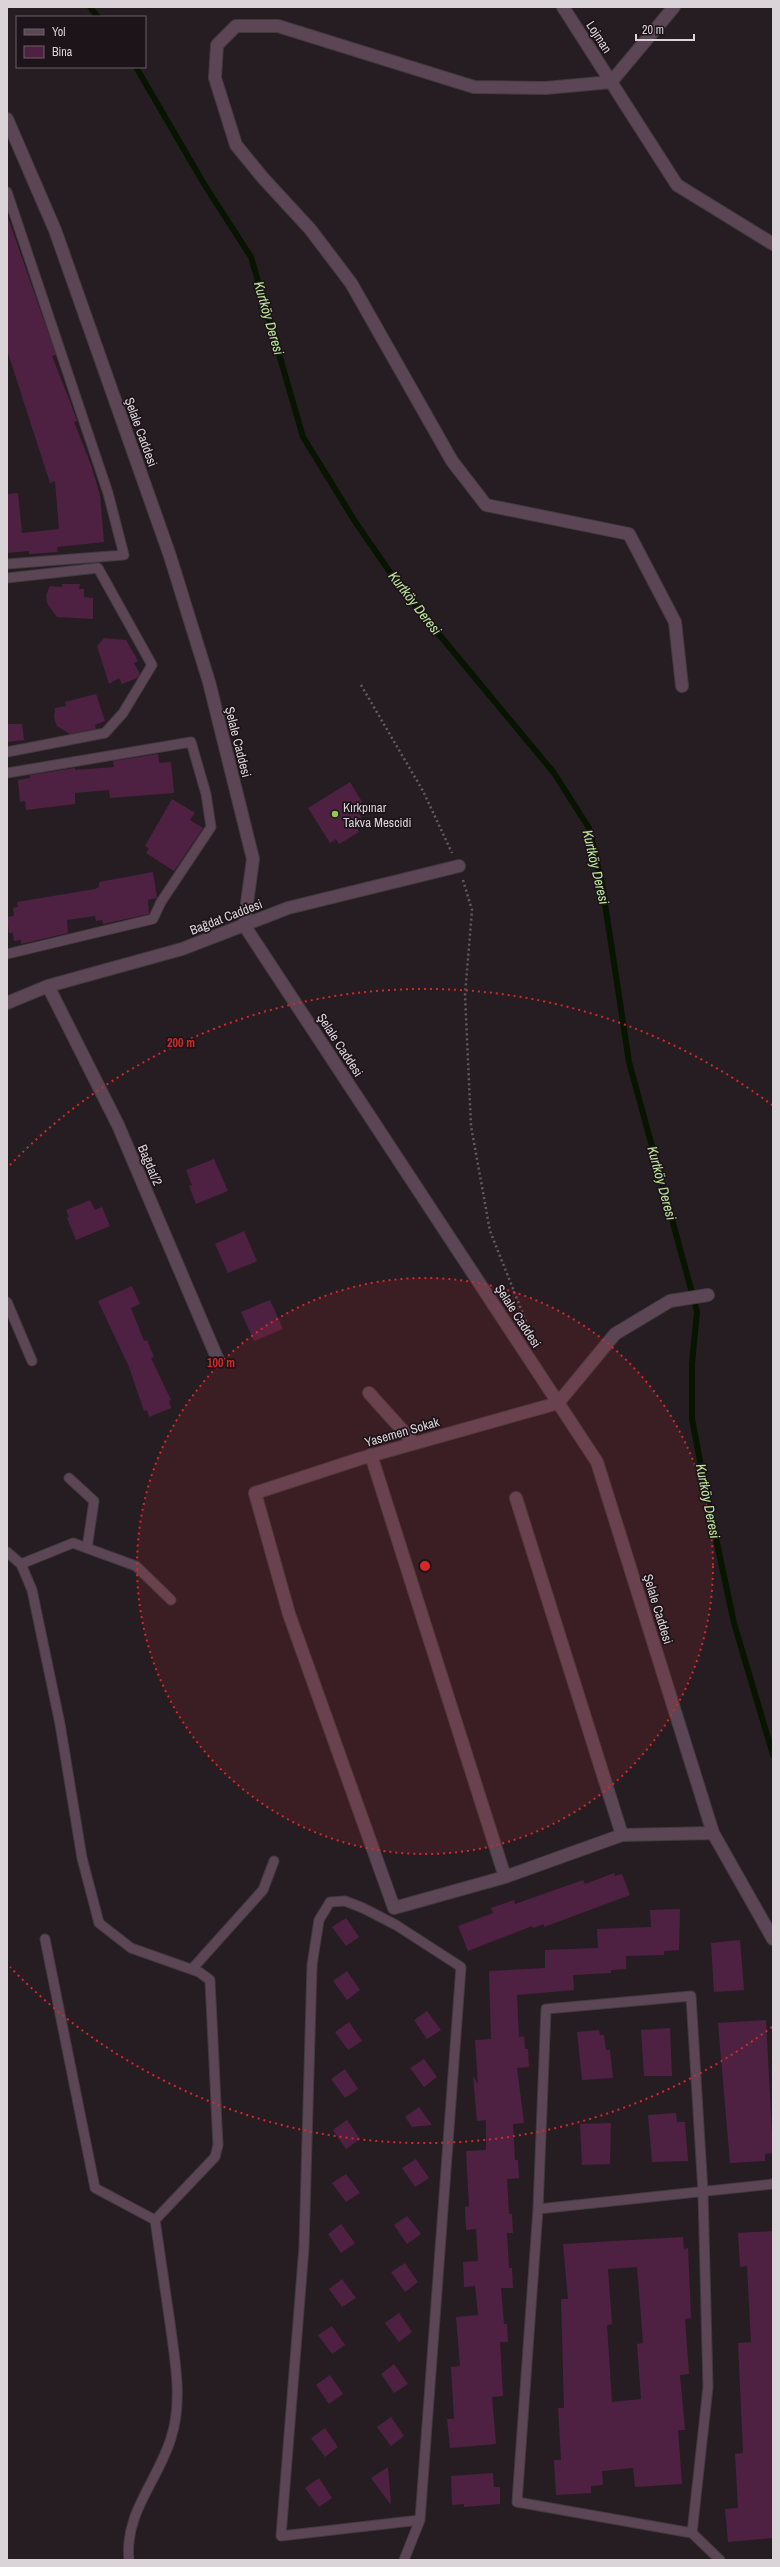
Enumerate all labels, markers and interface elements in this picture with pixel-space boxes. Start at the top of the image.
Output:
legend [16,16,146,68]
scale bar [636,16,694,42]
street label: Lojman [582,18,616,56]
text: 20 m [642,22,664,38]
text: Yol [52,24,65,40]
text: Bina [52,44,73,60]
water label: Kurtköy Deresi [250,279,288,358]
street label: Şelale Caddesi [121,395,161,469]
water label: Kurtköy Deresi [385,568,446,639]
street label: Şelale Caddesi [221,705,255,779]
place label: Kırkpınar Takva Mescidi [343,799,411,831]
marker: Kırkpınar Takva Mescidi [330,809,340,819]
water label: Kurtköy Deresi [579,828,613,907]
street label: Bağdat Caddesi [187,895,265,939]
street label: Şelale Caddesi [313,1010,367,1080]
text: 200 m [167,1035,195,1051]
street label: Bağdat/2 [134,1142,166,1188]
water label: Kurtköy Deresi [643,1144,681,1223]
street label: Şelale Caddesi [491,1281,545,1351]
text: 100 m [207,1355,235,1371]
street label: Yasemen Sokak [363,1413,442,1451]
water label: Kurtköy Deresi [692,1462,724,1541]
centre of rings [418,1559,432,1573]
street label: Şelale Caddesi [639,1572,677,1646]

